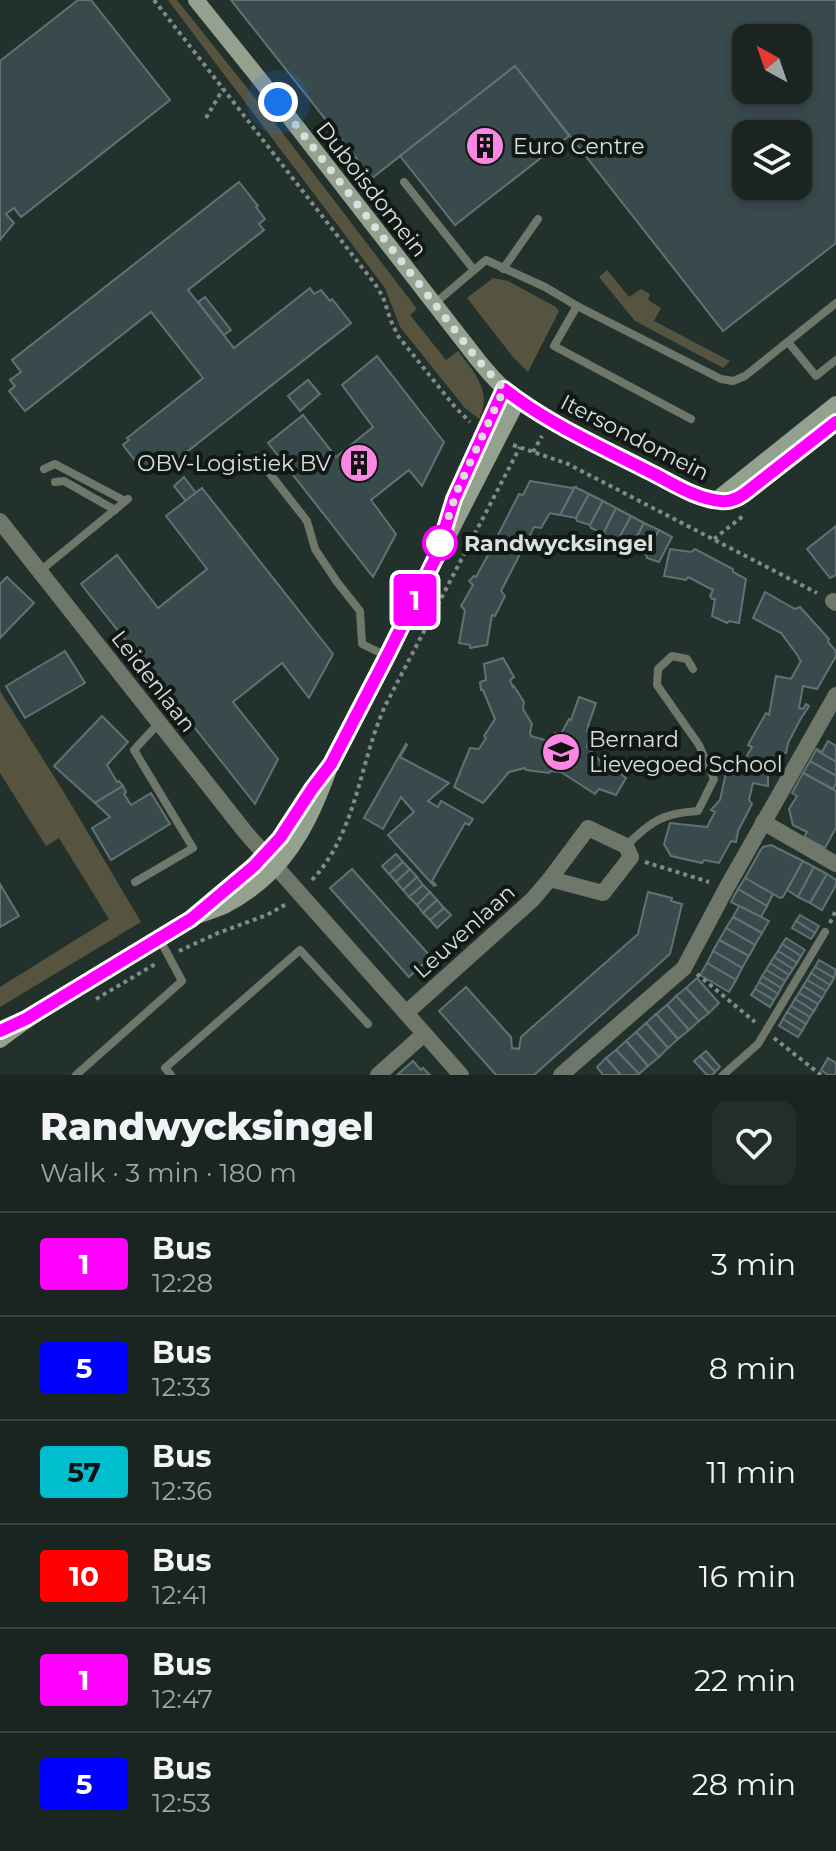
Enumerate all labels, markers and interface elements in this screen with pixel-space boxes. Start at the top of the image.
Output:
north arrow [732,24,812,104]
map controls [732,24,812,200]
your location [258,82,298,122]
street label: Duboisdomein [310,116,433,262]
button: layers [732,120,812,200]
building icon: Euro Centre [464,125,506,167]
place label: Euro Centre [513,133,644,160]
street label: Itersondomein [556,388,713,486]
building icon: OBV-Logistiek BV [338,442,380,484]
place label: OBV-Logistiek BV [137,450,332,477]
marker: Randwycksingel [423,526,457,560]
place label: Randwycksingel [464,530,654,557]
line badge: 1 [389,574,441,626]
text: 1 [410,583,420,617]
street label: Leidenlaan [105,625,202,738]
place label: Bernard Lievegoed School [589,726,783,778]
school or university icon: Bernard Lievegoed School [540,731,582,773]
street label: Leuvenlaan [408,879,521,984]
button: heart [712,1101,796,1185]
text: Randwycksingel [40,1103,374,1150]
text: Walk · 3 min · 180 m [40,1157,297,1189]
text: Bus [152,1230,212,1267]
text: 3 min [711,1246,796,1283]
text: 1 [79,1247,89,1281]
text: 12:28 [152,1267,213,1299]
text: Bus [152,1334,212,1371]
text: 8 min [709,1350,796,1387]
text: 5 [76,1351,92,1385]
text: 12:33 [152,1371,211,1403]
text: Bus [152,1438,212,1475]
text: 11 min [706,1454,796,1491]
text: 57 [67,1455,101,1489]
text: 12:36 [152,1475,212,1507]
text: Bus [152,1542,212,1579]
text: 16 min [699,1558,796,1595]
text: 10 [69,1559,99,1593]
text: 12:41 [152,1579,208,1611]
text: Bus [152,1646,212,1683]
text: 22 min [694,1662,796,1699]
text: 1 [79,1663,89,1697]
text: 12:47 [152,1683,213,1715]
text: Bus [152,1750,212,1787]
text: 28 min [692,1766,796,1803]
text: 5 [76,1767,92,1801]
text: 12:53 [152,1787,211,1819]

